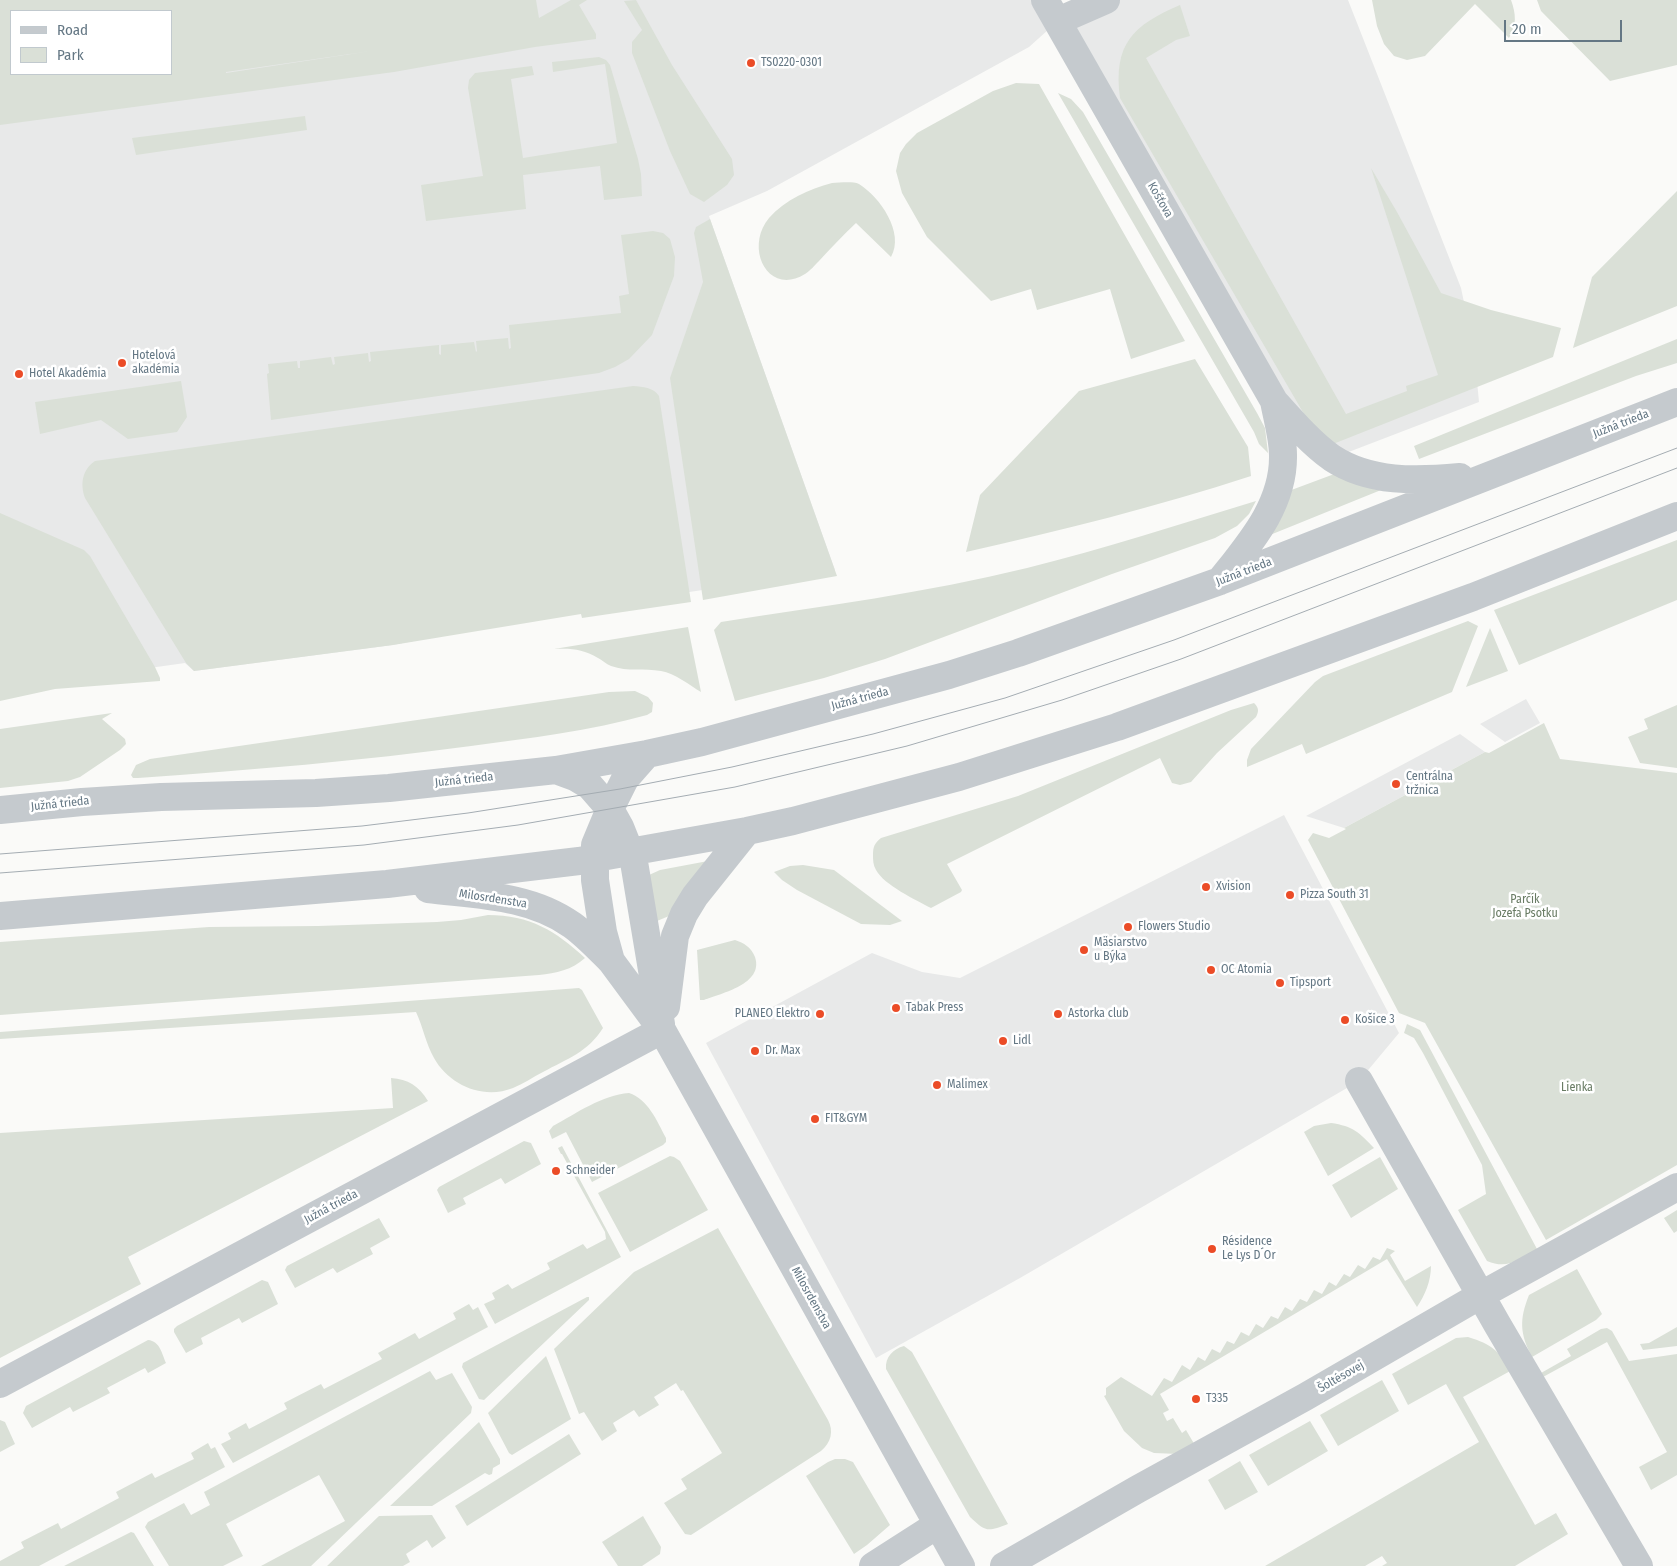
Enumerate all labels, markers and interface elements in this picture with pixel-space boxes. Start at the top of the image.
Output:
legend [10,10,172,75]
scale bar [1507,10,1624,42]
text: 20 m [1512,20,1542,38]
text: Road [57,21,88,39]
text: Park [57,46,84,64]
place label: TS0220-0301 [761,56,822,70]
marker: TS0220-0301 [745,57,757,69]
street label: Košťova [1144,180,1176,220]
place label: Hotelová akadémia [132,349,180,377]
marker: Hotelová akadémia [116,357,128,369]
place label: Hotel Akadémia [29,367,106,381]
marker: Hotel Akadémia [13,368,25,380]
street label: Južná trieda [1591,407,1651,441]
street label: Južná trieda [1214,555,1274,589]
street label: Južná trieda [830,684,890,714]
street label: Južná trieda [434,770,494,790]
place label: Centrálna tržnica [1406,770,1453,798]
marker: Centrálna tržnica [1390,778,1402,790]
street label: Južná trieda [30,794,90,814]
place label: Xvision [1216,880,1251,894]
marker: Xvision [1200,881,1212,893]
street label: Milosrdenstva [458,887,528,911]
place label: Pizza South 31 [1300,888,1369,902]
marker: Pizza South 31 [1284,889,1296,901]
park label: Parčík Jozefa Psotku [1492,893,1558,921]
place label: Flowers Studio [1138,920,1210,934]
marker: Flowers Studio [1122,921,1134,933]
place label: Mäsiarstvo u Býka [1094,936,1147,964]
marker: Mäsiarstvo u Býka [1078,944,1090,956]
place label: OC Atomia [1221,963,1272,977]
marker: OC Atomia [1205,964,1217,976]
place label: Tipsport [1290,976,1331,990]
marker: Tipsport [1274,977,1286,989]
place label: Tabak Press [906,1001,963,1015]
marker: Tabak Press [890,1002,902,1014]
place label: PLANEO Elektro [735,1007,810,1021]
place label: Astorka club [1068,1007,1129,1021]
marker: PLANEO Elektro [814,1008,826,1020]
marker: Astorka club [1052,1008,1064,1020]
place label: Košice 3 [1355,1013,1395,1027]
marker: Košice 3 [1339,1014,1351,1026]
place label: Lidl [1013,1034,1031,1048]
marker: Lidl [997,1035,1009,1047]
place label: Dr. Max [765,1044,800,1058]
marker: Dr. Max [749,1045,761,1057]
place label: Malimex [947,1078,988,1092]
marker: Malimex [931,1079,943,1091]
park label: Lienka [1561,1081,1593,1095]
place label: FIT&GYM [825,1112,867,1126]
marker: FIT&GYM [809,1113,821,1125]
place label: Schneider [566,1164,615,1178]
marker: Schneider [550,1165,562,1177]
street label: Južná trieda [302,1187,360,1227]
place label: Résidence Le Lys D´Or [1222,1235,1276,1263]
marker: Résidence Le Lys D´Or [1206,1243,1218,1255]
street label: Milosrdenstva [788,1264,834,1332]
street label: Šoltésovej [1315,1358,1367,1396]
place label: T335 [1206,1392,1228,1406]
marker: T335 [1190,1393,1202,1405]

